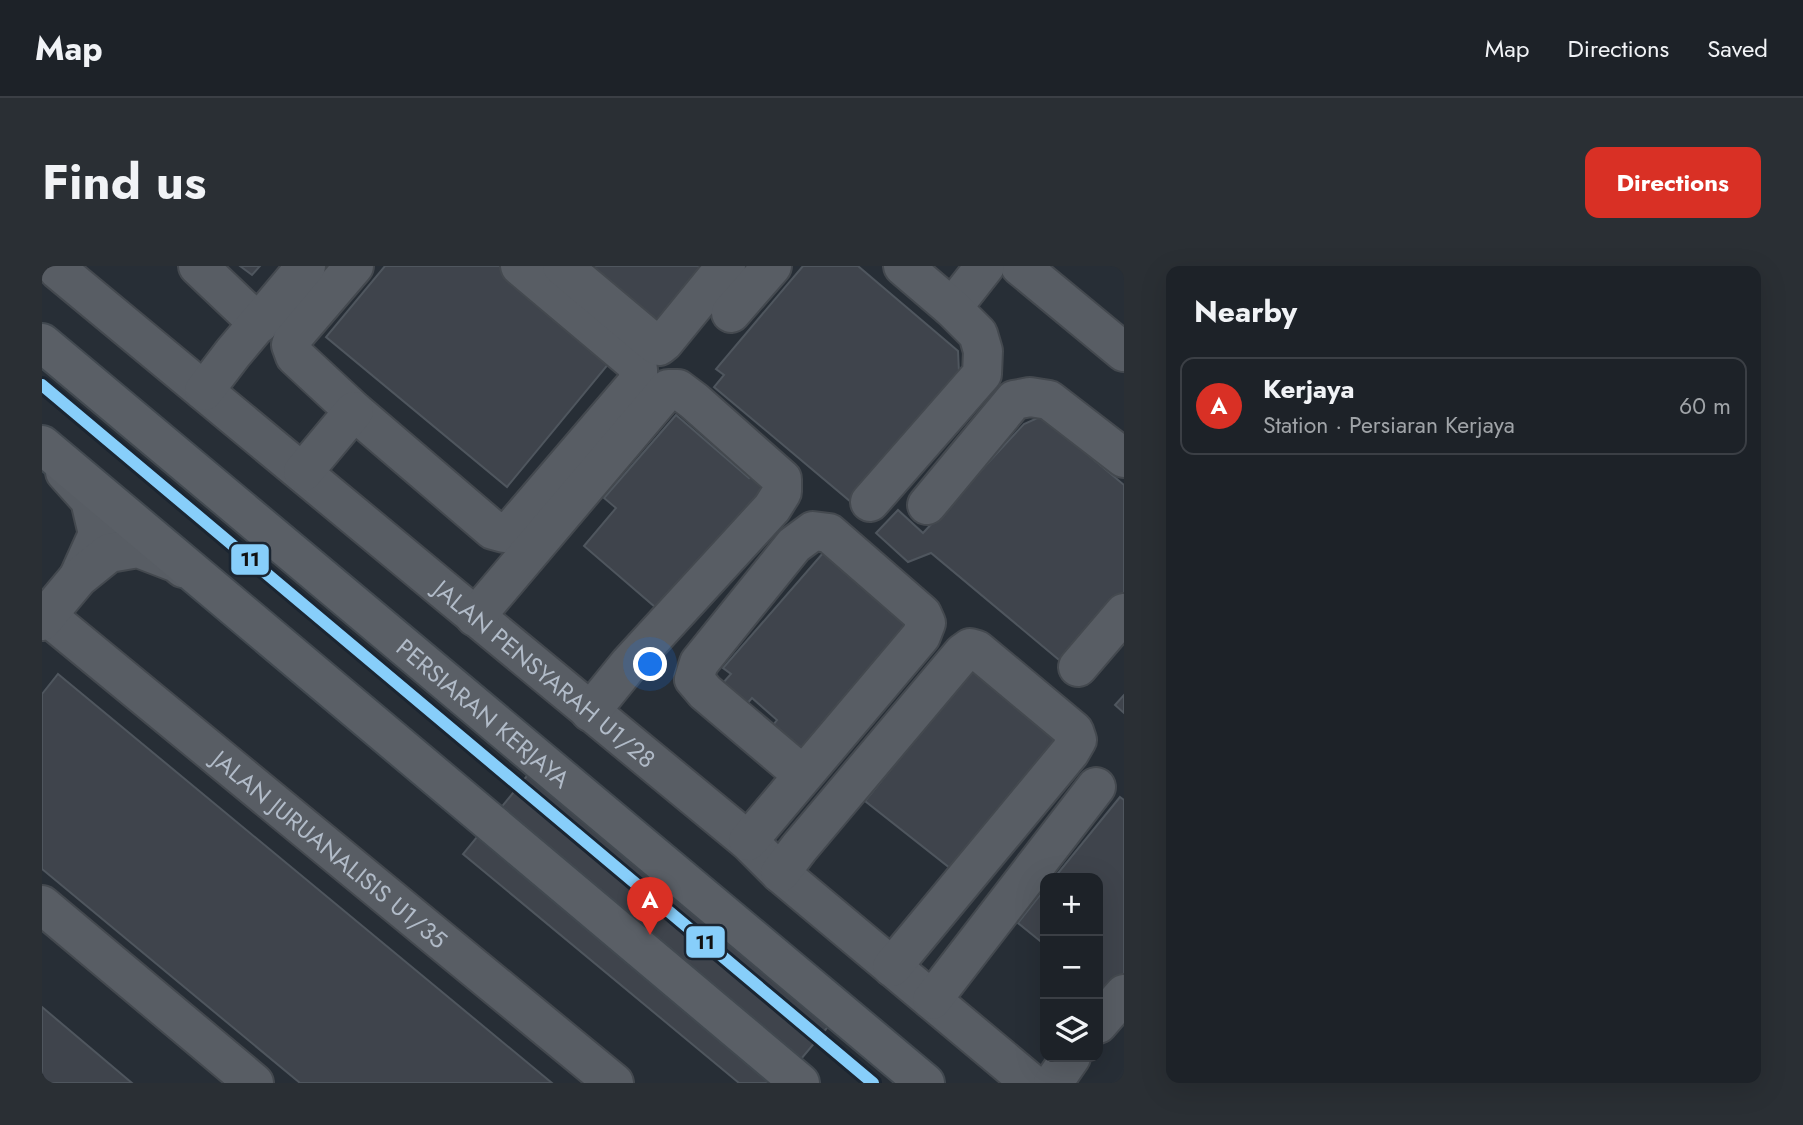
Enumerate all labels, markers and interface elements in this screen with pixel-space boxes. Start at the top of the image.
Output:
text: Map [35,25,103,72]
text: Map [1485,31,1530,66]
text: Directions [1568,31,1669,66]
text: Saved [1707,31,1768,66]
text: Find us [42,147,206,217]
button: Directions [1585,147,1761,218]
text: Nearby [1194,290,1297,333]
text: Kerjaya [1263,370,1355,408]
text: A [1211,389,1227,423]
text: 60 m [1679,389,1731,423]
text: Station · Persiaran Kerjaya [1263,408,1515,442]
line badge: 11 [230,543,270,576]
text: 11 [240,546,260,573]
street label: JALAN PENSYARAH U1/28 [424,570,663,776]
street label: PERSIARAN KERJAYA [389,630,578,796]
your location [633,647,667,681]
street label: JALAN JURUANALISIS U1/35 [203,740,455,956]
map controls [1040,873,1103,1062]
button: + [1040,873,1103,936]
pin: A [627,877,673,935]
line badge: 11 [685,925,726,959]
text: 11 [695,929,715,956]
button: − [1040,936,1103,999]
button: layers [1040,999,1103,1062]

